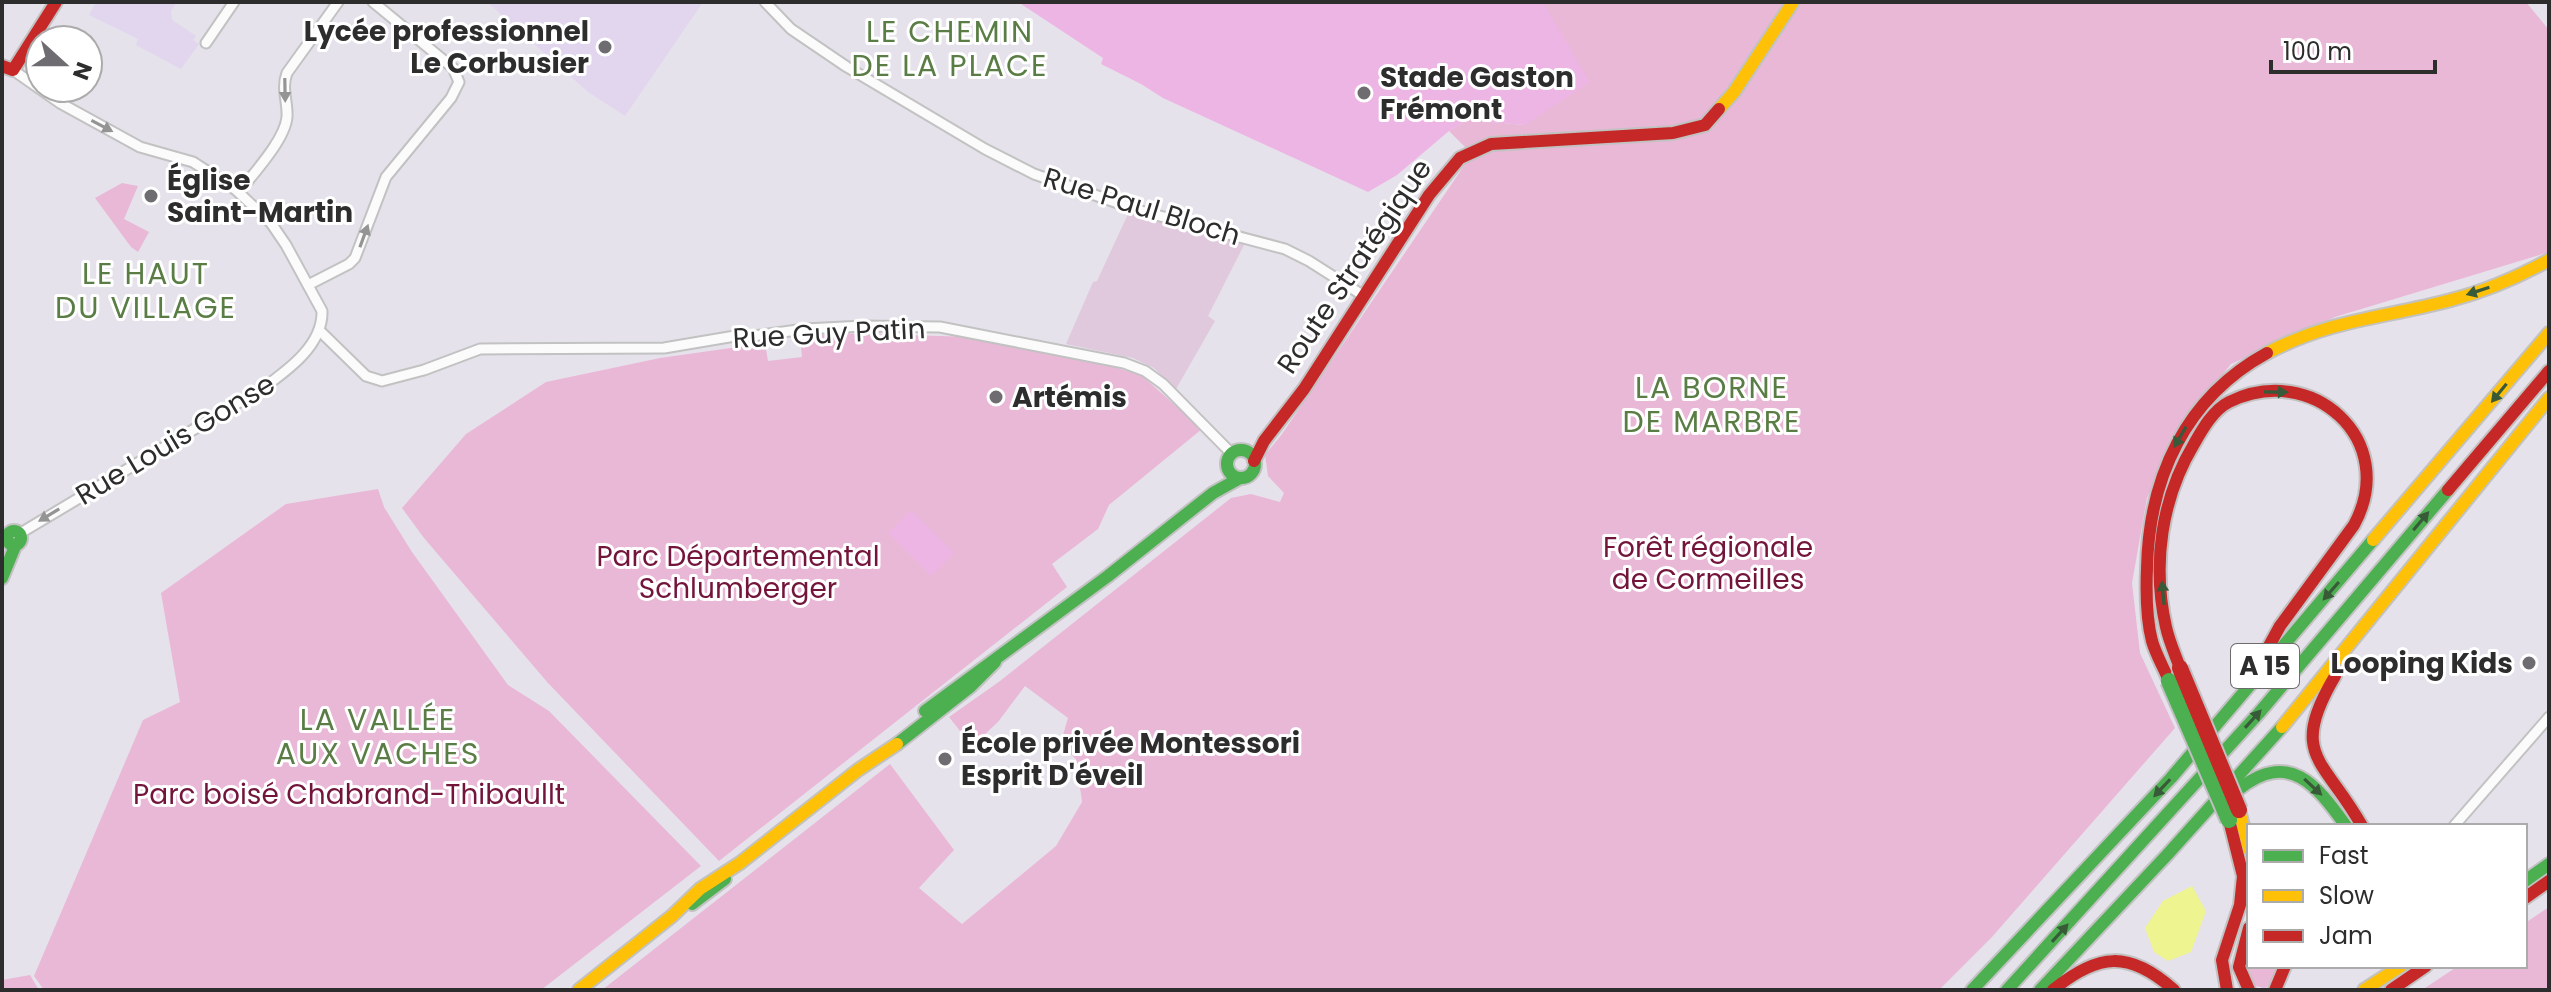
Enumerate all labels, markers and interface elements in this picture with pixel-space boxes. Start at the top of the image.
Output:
district label: LE CHEMIN DE LA PLACE [852,10,1048,87]
place label: Lycée professionnel Le Corbusier [304,12,589,83]
north arrow [24,24,104,104]
scale bar [2271,24,2435,74]
text: 100 m [2283,35,2352,68]
marker: Lycée professionnel Le Corbusier [596,38,614,56]
text: N [65,58,100,84]
place label: Stade Gaston Frémont [1380,58,1574,129]
one-way arrow [279,78,292,104]
marker: Stade Gaston Frémont [1355,84,1373,102]
one-way arrow [91,120,114,133]
street label: Route Stratégique [1268,151,1441,381]
street label: Rue Paul Bloch [1039,158,1245,255]
place label: Église Saint-Martin [167,161,353,232]
marker: Église Saint-Martin [142,187,160,205]
one-way arrow [358,224,371,248]
district label: LE HAUT DU VILLAGE [55,252,237,329]
one-way arrow [2465,286,2489,298]
street label: Rue Guy Patin [732,309,926,358]
street label: Rue Louis Gonse [68,364,282,514]
district label: LA BORNE DE MARBRE [1623,366,1801,443]
place label: Artémis [1012,378,1127,417]
one-way arrow [2491,382,2508,402]
one-way arrow [2264,385,2290,398]
marker: Artémis [987,388,1005,406]
one-way arrow [2173,426,2187,449]
one-way arrow [38,508,60,522]
one-way arrow [2412,511,2429,531]
park label: Forêt régionale de Cormeilles [1603,528,1813,599]
park label: Parc Départemental Schlumberger [596,537,880,608]
one-way arrow [2156,580,2169,605]
one-way arrow [2322,581,2340,600]
road number: A 15 [2231,644,2299,688]
place label: Looping Kids [2330,644,2513,683]
marker: Looping Kids [2520,654,2538,672]
district label: LA VALLÉE AUX VACHES [276,698,480,775]
one-way arrow [2244,710,2262,729]
place label: École privée Montessori Esprit D'éveil [961,724,1300,795]
marker: École privée Montessori Esprit D'éveil [936,750,954,768]
park label: Parc boisé Chabrand-Thibaullt [133,775,565,814]
one-way arrow [2153,778,2171,797]
one-way arrow [2303,778,2322,796]
legend [2247,824,2527,968]
text: Fast [2319,839,2369,872]
text: Slow [2319,879,2374,912]
text: Jam [2319,919,2373,952]
one-way arrow [2051,924,2069,943]

